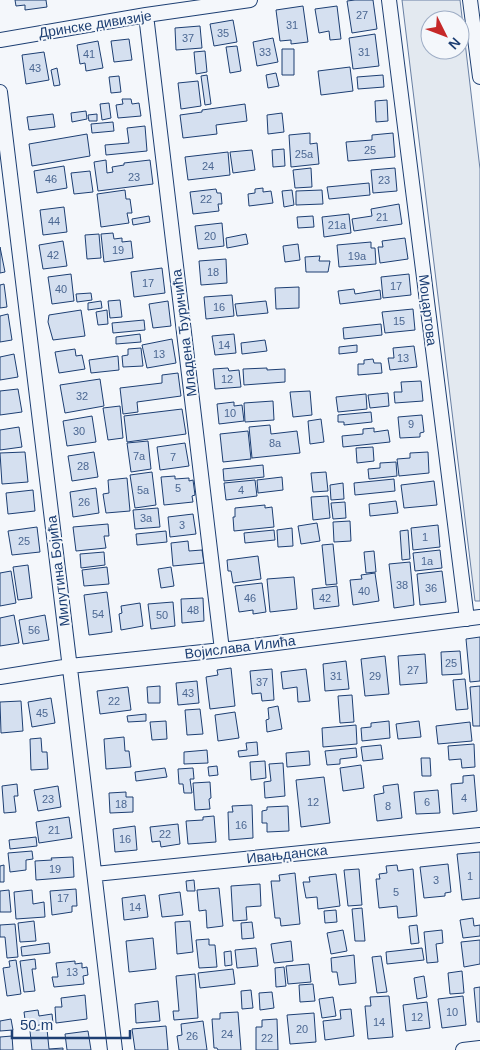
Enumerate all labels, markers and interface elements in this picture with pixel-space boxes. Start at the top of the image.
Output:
street label: Дринске дивизије [37,7,153,41]
house number: 27 [356,9,368,21]
north arrow [420,10,470,60]
house number: 31 [286,19,298,31]
house number: 35 [217,27,229,39]
house number: 37 [182,32,194,44]
text: N [445,35,464,53]
house number: 33 [259,46,271,58]
house number: 31 [358,46,370,58]
house number: 41 [83,48,95,60]
house number: 43 [29,62,41,74]
house number: 25 [364,144,376,156]
house number: 25a [295,148,314,160]
house number: 24 [202,160,214,172]
house number: 23 [128,171,140,183]
house number: 46 [45,173,57,185]
house number: 23 [378,174,390,186]
house number: 22 [200,193,212,205]
house number: 21 [376,211,388,223]
house number: 44 [48,215,60,227]
house number: 21a [328,219,347,231]
house number: 20 [204,230,216,242]
house number: 19 [112,244,124,256]
house number: 42 [47,249,59,261]
house number: 19a [348,250,367,262]
house number: 18 [207,266,219,278]
street label: Младена Ђуричића [168,268,200,398]
street label: Моцартова [416,273,440,347]
house number: 17 [142,277,154,289]
house number: 17 [390,280,402,292]
house number: 40 [55,283,67,295]
house number: 16 [213,301,225,313]
house number: 15 [393,315,405,327]
house number: 14 [218,339,230,351]
house number: 13 [153,348,165,360]
house number: 13 [397,352,409,364]
house number: 12 [221,373,233,385]
house number: 32 [76,390,88,402]
house number: 10 [224,407,236,419]
house number: 9 [408,418,414,430]
house number: 30 [73,425,85,437]
house number: 8a [269,437,282,449]
house number: 7a [133,450,146,462]
house number: 7 [170,451,176,463]
house number: 28 [77,460,89,472]
house number: 5 [175,482,181,494]
house number: 5a [137,484,150,496]
house number: 4 [238,484,244,496]
house number: 26 [78,496,90,508]
house number: 3a [140,512,153,524]
street label: Милутина Бојића [43,514,73,627]
house number: 3 [179,519,185,531]
house number: 1 [422,531,428,543]
house number: 25 [18,535,30,547]
house number: 1a [421,555,434,567]
house number: 38 [396,579,408,591]
house number: 36 [425,582,437,594]
house number: 40 [358,585,370,597]
house number: 46 [244,592,256,604]
house number: 42 [319,592,331,604]
house number: 48 [187,604,199,616]
house number: 54 [92,608,104,620]
house number: 50 [156,609,168,621]
house number: 56 [28,624,40,636]
street label: Војислава Илића [184,632,297,662]
house number: 25 [445,657,457,669]
house number: 27 [407,664,419,676]
house number: 31 [330,670,342,682]
house number: 29 [369,670,381,682]
house number: 37 [256,676,268,688]
house number: 43 [182,687,194,699]
house number: 22 [108,695,120,707]
house number: 45 [36,707,48,719]
house number: 4 [461,792,467,804]
house number: 23 [42,793,54,805]
house number: 12 [307,796,319,808]
house number: 6 [424,796,430,808]
house number: 18 [115,798,127,810]
house number: 8 [385,800,391,812]
house number: 16 [235,819,247,831]
house number: 21 [48,824,60,836]
house number: 22 [159,828,171,840]
house number: 16 [119,833,131,845]
street label: Ивањданска [246,842,329,866]
house number: 19 [49,863,61,875]
house number: 1 [467,870,473,882]
house number: 3 [433,874,439,886]
house number: 5 [393,886,399,898]
house number: 17 [57,892,69,904]
house number: 14 [129,901,141,913]
house number: 13 [66,966,78,978]
house number: 10 [446,1006,458,1018]
scale bar [12,1008,130,1040]
house number: 12 [411,1011,423,1023]
text: 50 m [20,1016,53,1033]
house number: 14 [373,1016,385,1028]
house number: 20 [296,1023,308,1035]
house number: 24 [221,1028,233,1040]
house number: 26 [186,1030,198,1042]
house number: 22 [261,1032,273,1044]

